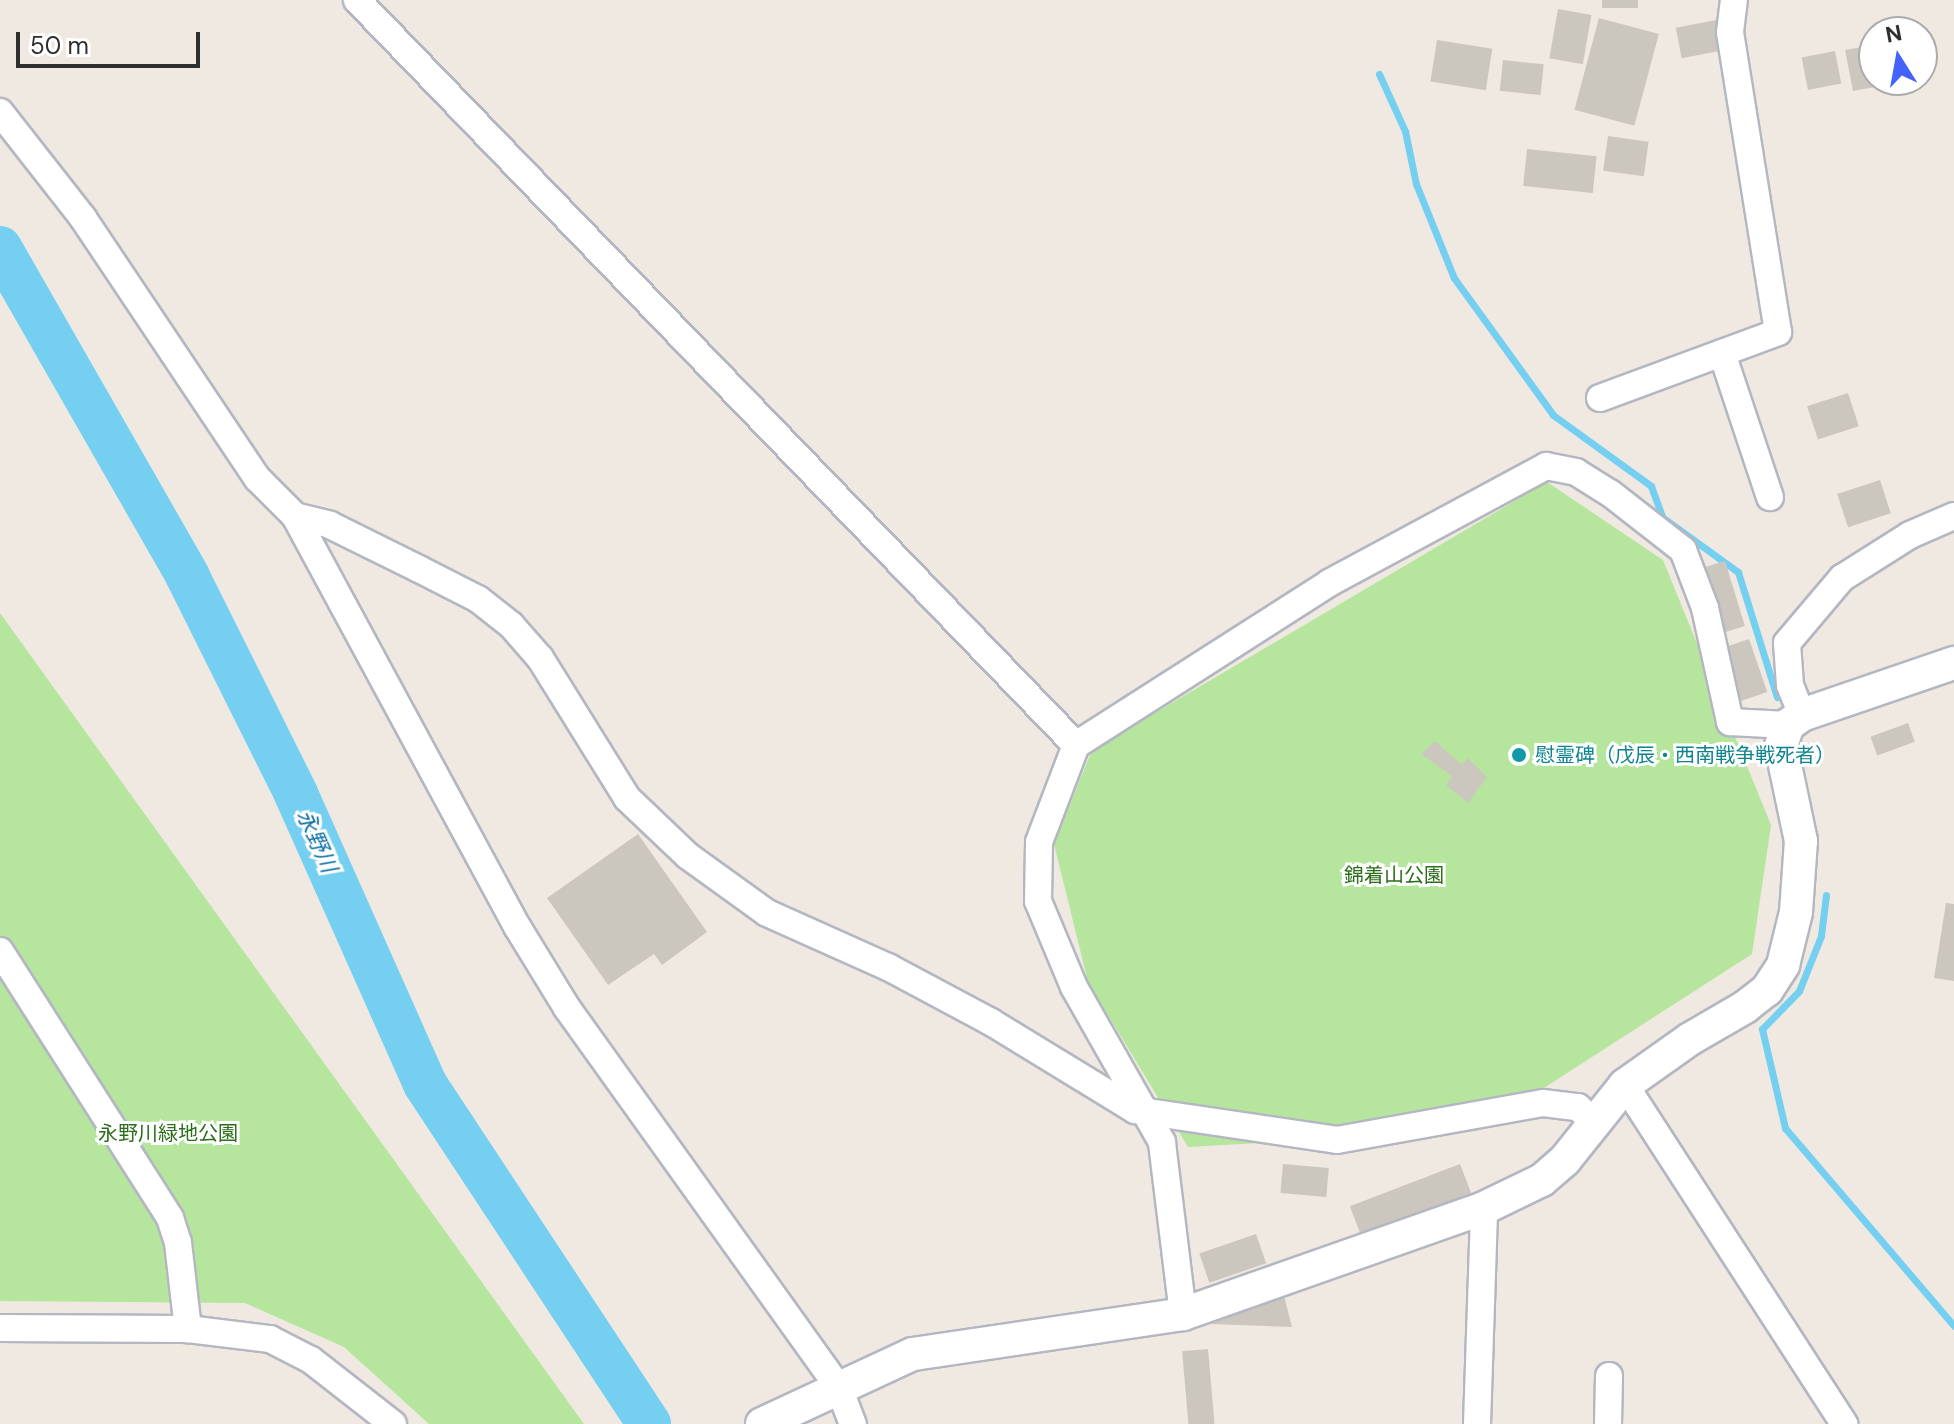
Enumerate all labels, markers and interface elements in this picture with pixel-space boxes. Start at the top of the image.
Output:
scale bar [20,16,204,66]
north arrow [1858,16,1938,96]
text: N [1883,18,1904,50]
text: 50 m [30,30,89,61]
place label: 慰霊碑（戊辰・西南戦争戦死者） [1535,743,1835,767]
marker: 慰霊碑（戊辰・西南戦争戦死者） [1510,746,1528,764]
water label: 永野川 [292,805,342,877]
park label: 錦着山公園 [1344,863,1444,887]
park label: 永野川緑地公園 [98,1121,238,1145]

